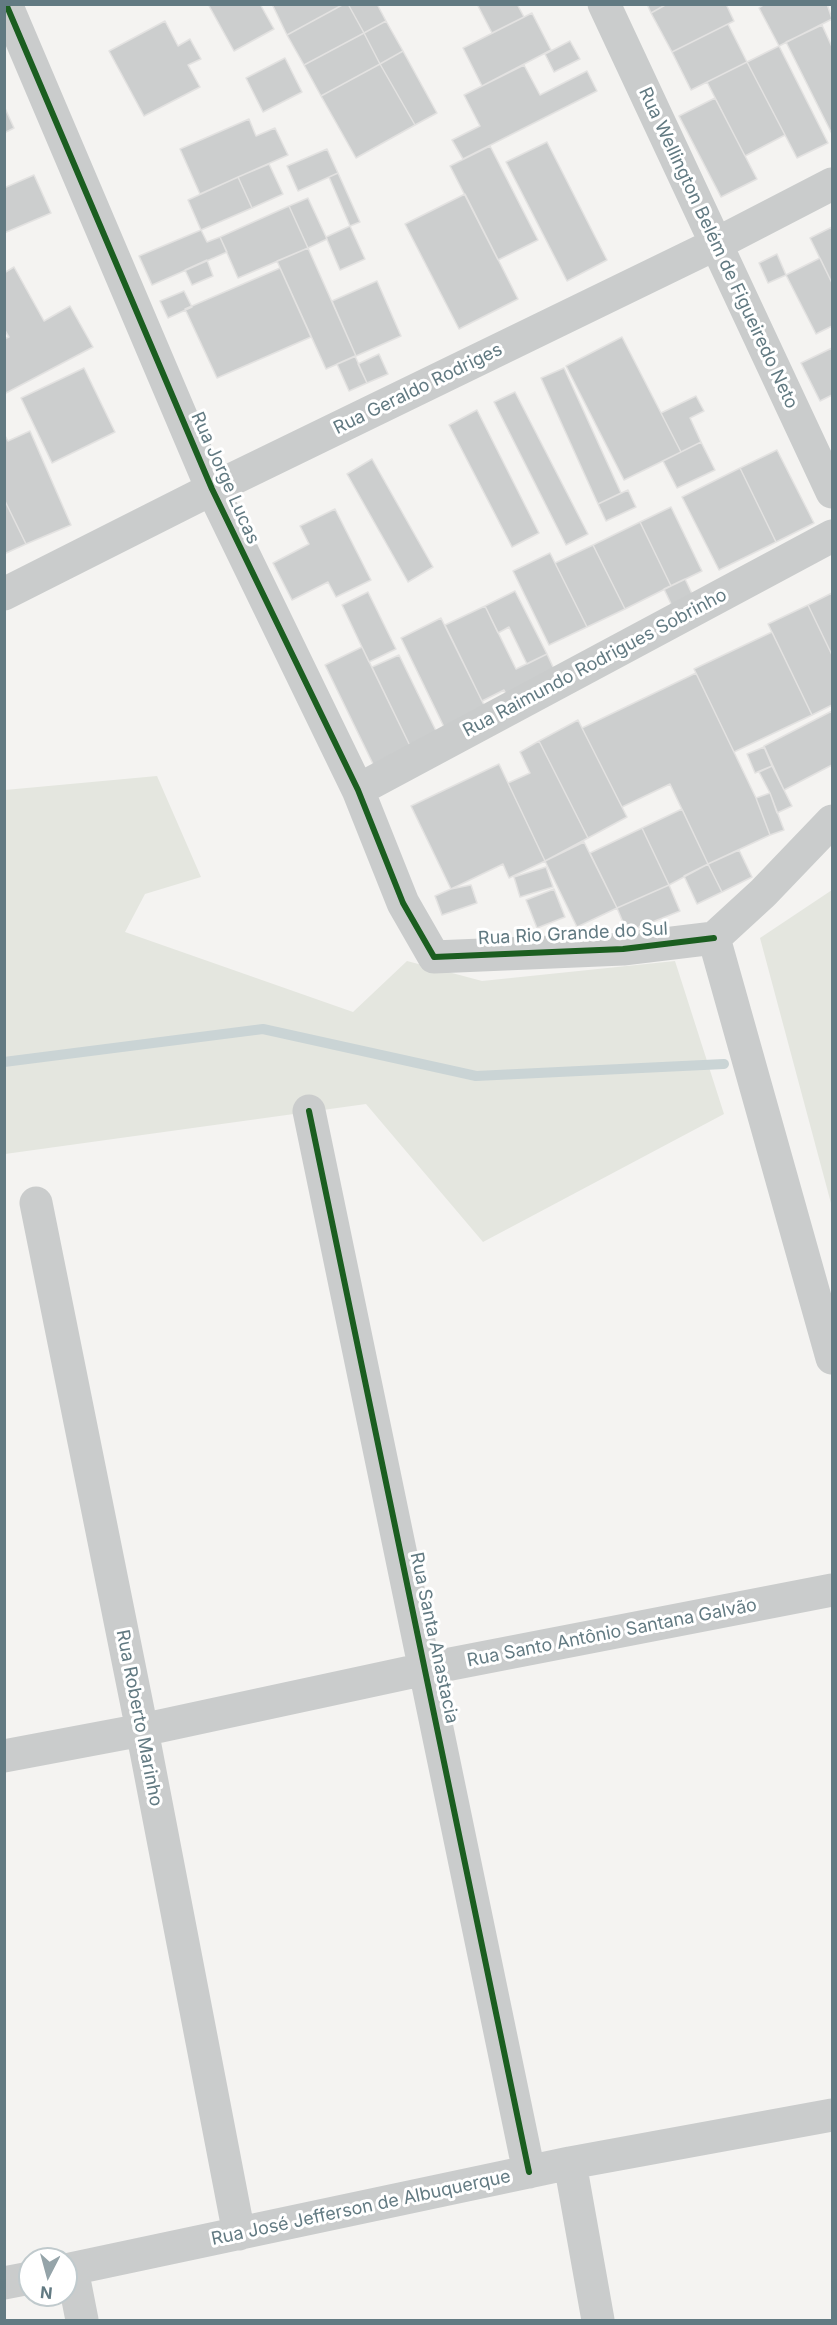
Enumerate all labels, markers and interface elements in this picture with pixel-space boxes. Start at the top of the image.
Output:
street label: Rua Wellington Belém de Figueiredo Neto [634,84,802,412]
street label: Rua Geraldo Rodriges [330,339,506,439]
street label: Rua Jorge Lucas [186,409,264,547]
street label: Rua Raimundo Rodrigues Sobrinho [460,584,730,742]
street label: Rua Rio Grande do Sul [477,918,669,950]
street label: Rua Santa Anastacia [405,1550,463,1726]
street label: Rua Santo Antônio Santana Galvão [465,1594,759,1672]
street label: Rua Roberto Marinho [111,1628,167,1808]
street label: Rua José Jefferson de Albuquerque [209,2166,513,2250]
north arrow [18,2247,78,2307]
text: N [39,2282,53,2303]

